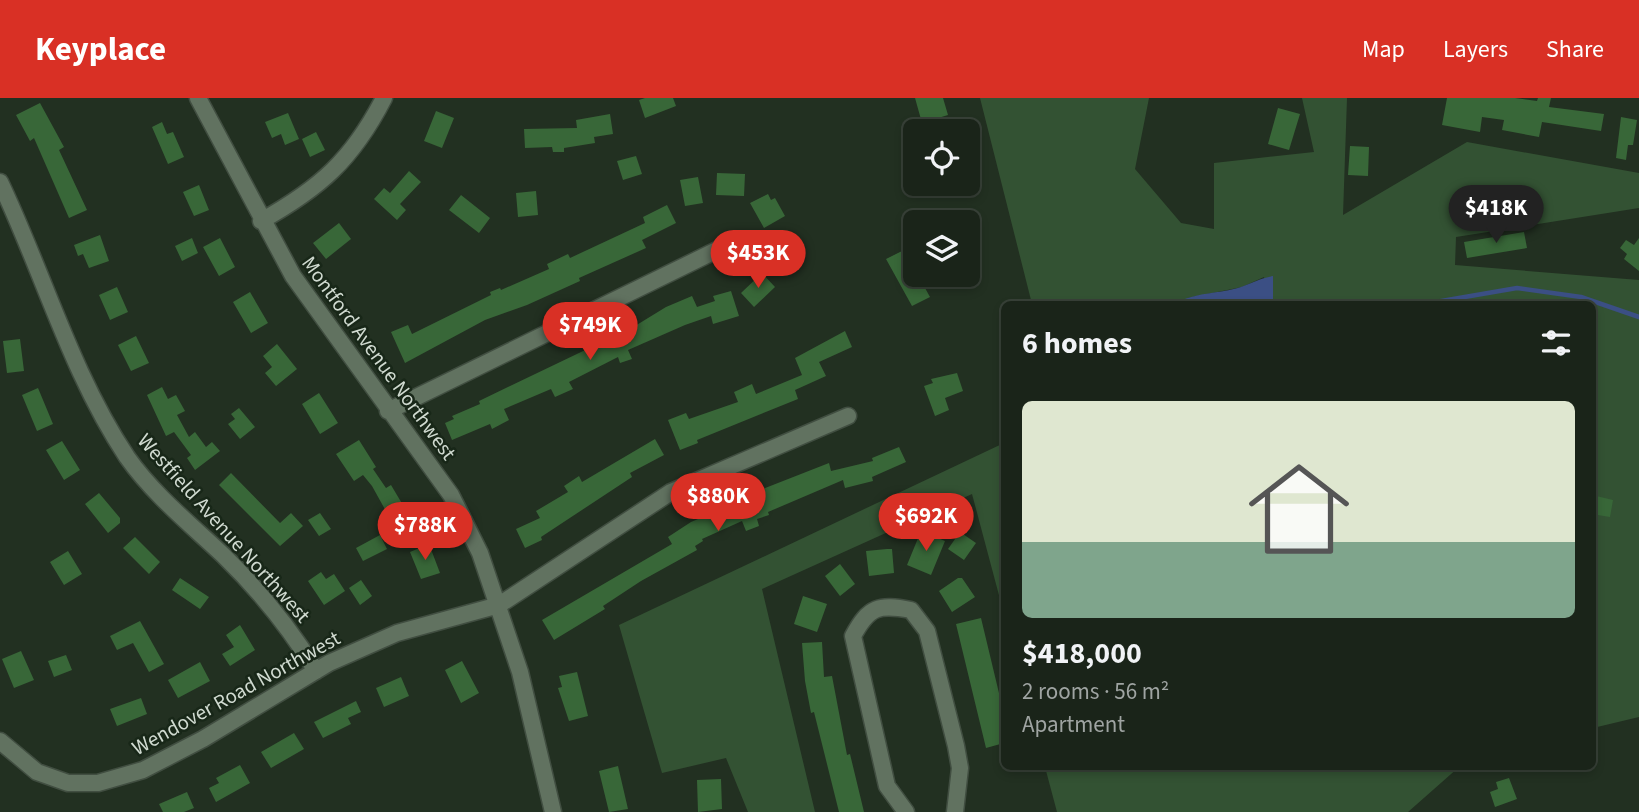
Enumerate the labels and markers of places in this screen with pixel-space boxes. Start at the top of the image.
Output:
pin: $418K [1447,186,1545,245]
pin: $453K [709,230,807,290]
pin: $749K [541,302,639,362]
pin: $880K [669,474,767,533]
pin: $692K [877,494,975,553]
pin: $788K [376,503,474,562]

